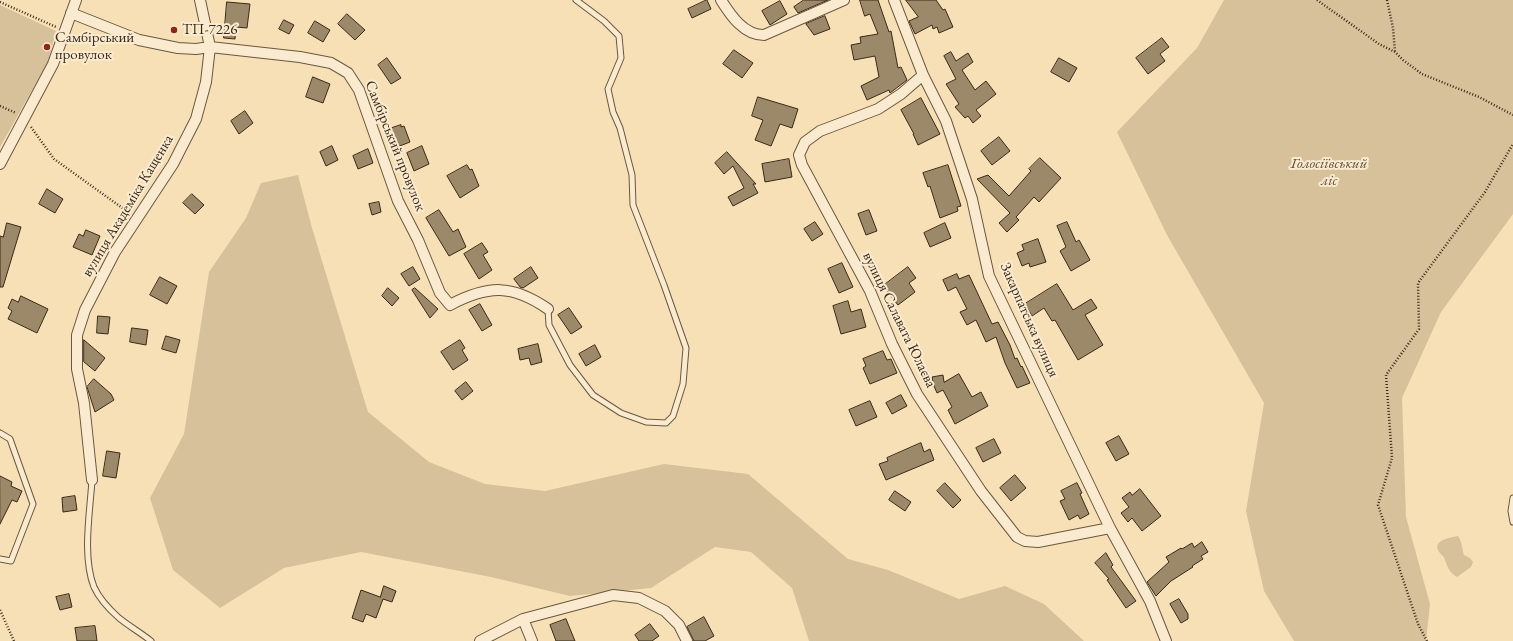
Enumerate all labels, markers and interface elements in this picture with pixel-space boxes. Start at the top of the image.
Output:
place label: ТП-7226 [182,21,237,39]
marker: ТП-7226 [169,25,179,35]
place label: Самбірський провулок [55,29,134,64]
marker: Самбірський провулок [42,42,52,52]
street label: Самбірський провулок [361,78,429,214]
street label: вулиця Академіка Кащенка [78,132,178,280]
park label: Голосіївський ліс [1291,155,1367,190]
street label: вулиця Салавата Юлаєва [858,249,940,391]
street label: Закарпатська вулиця [996,260,1062,380]

